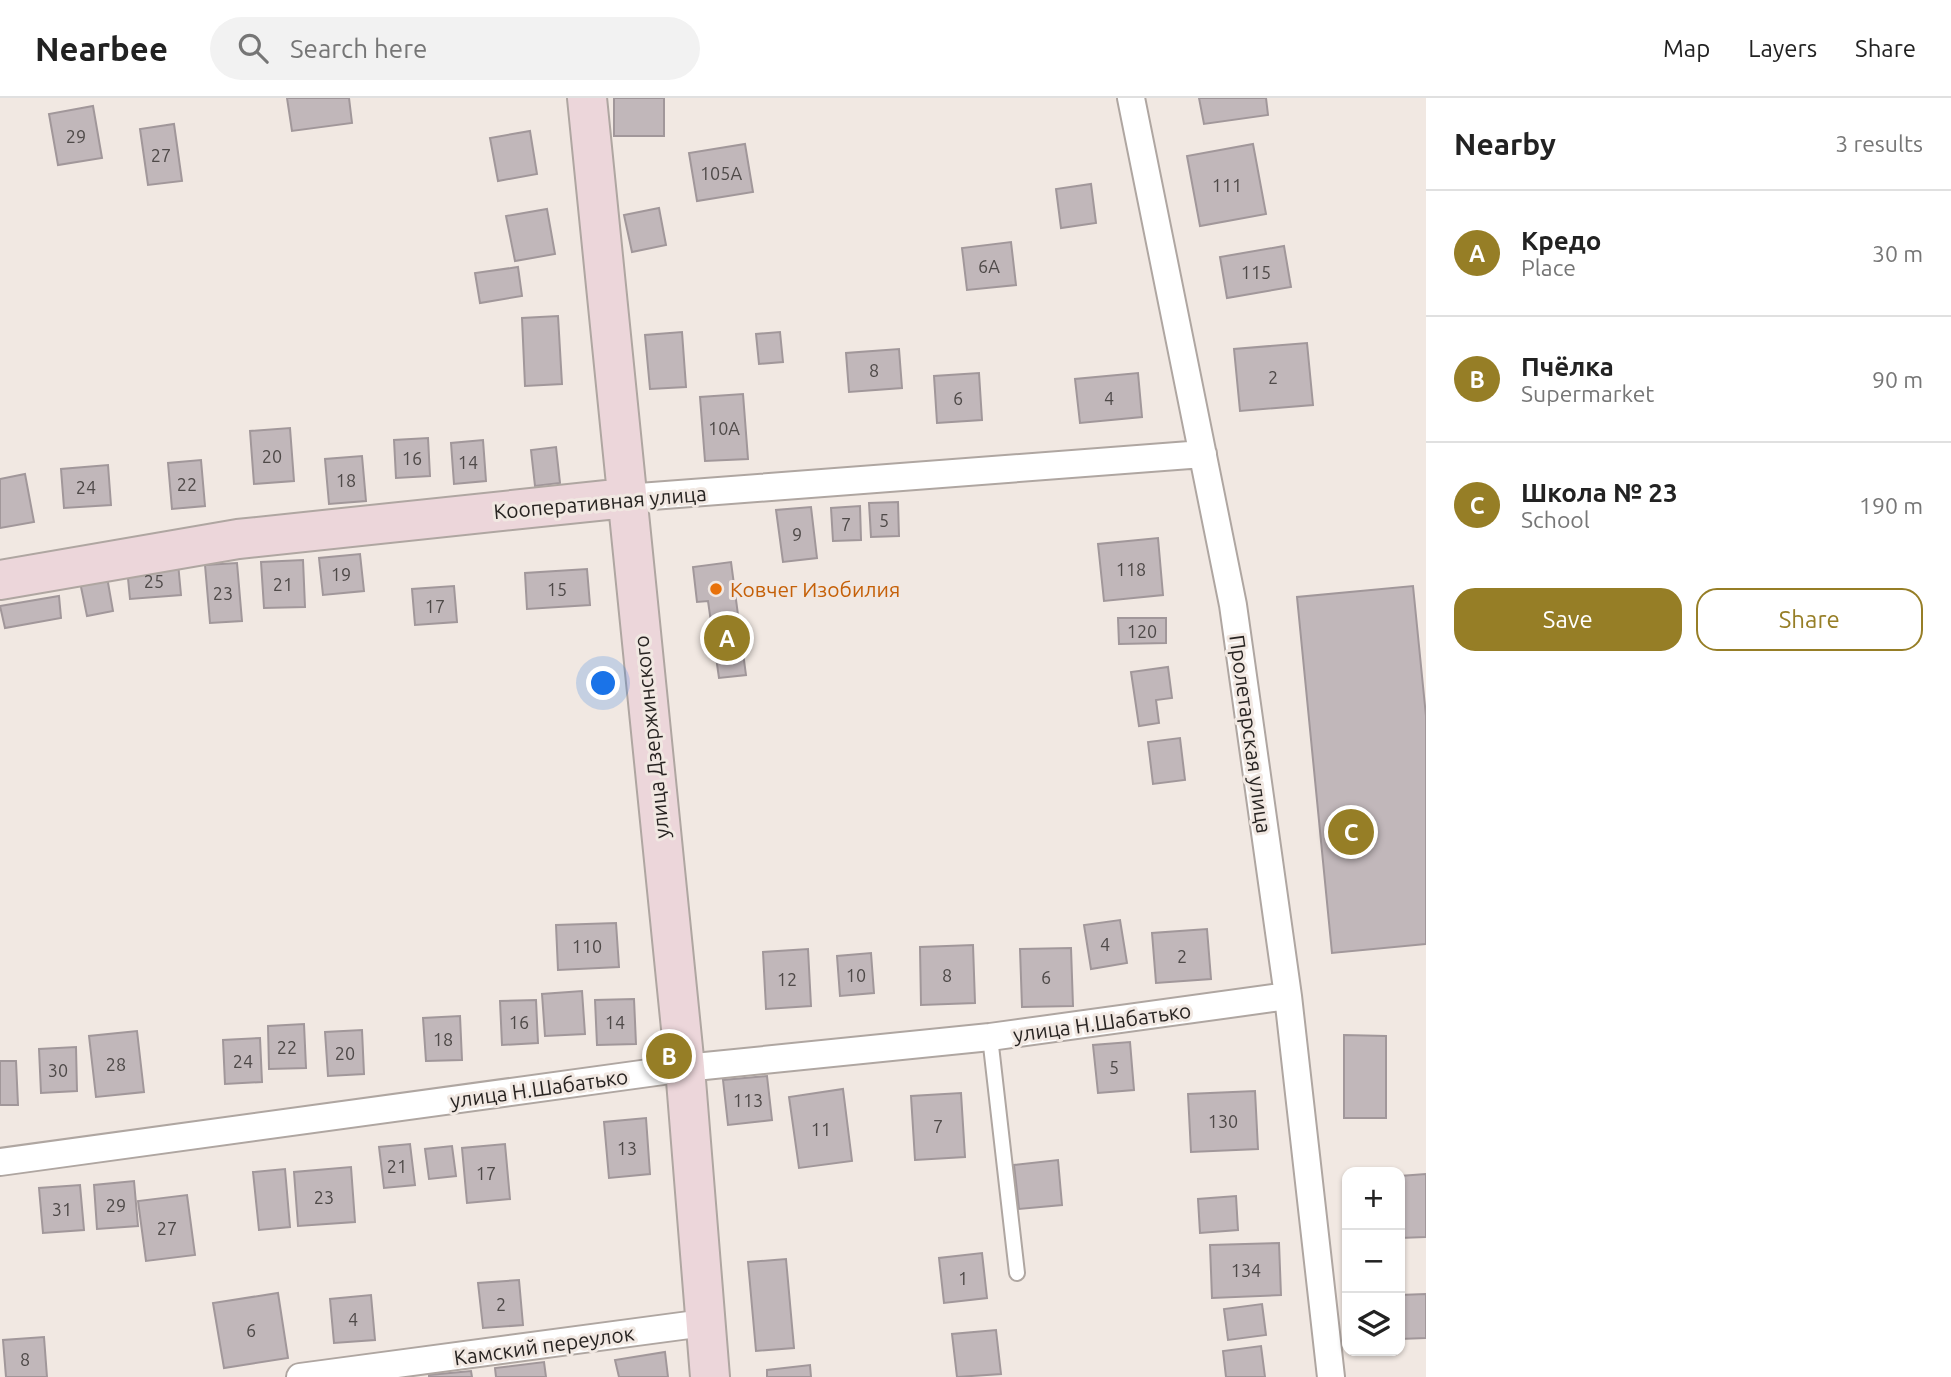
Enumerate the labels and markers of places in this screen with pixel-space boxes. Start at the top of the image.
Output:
place label: Ковчег Изобилия [730,577,900,601]
marker: Ковчег Изобилия [708,581,724,597]
pin: A [704,612,750,664]
pin: C [1328,806,1374,858]
pin: B [646,1030,692,1082]

